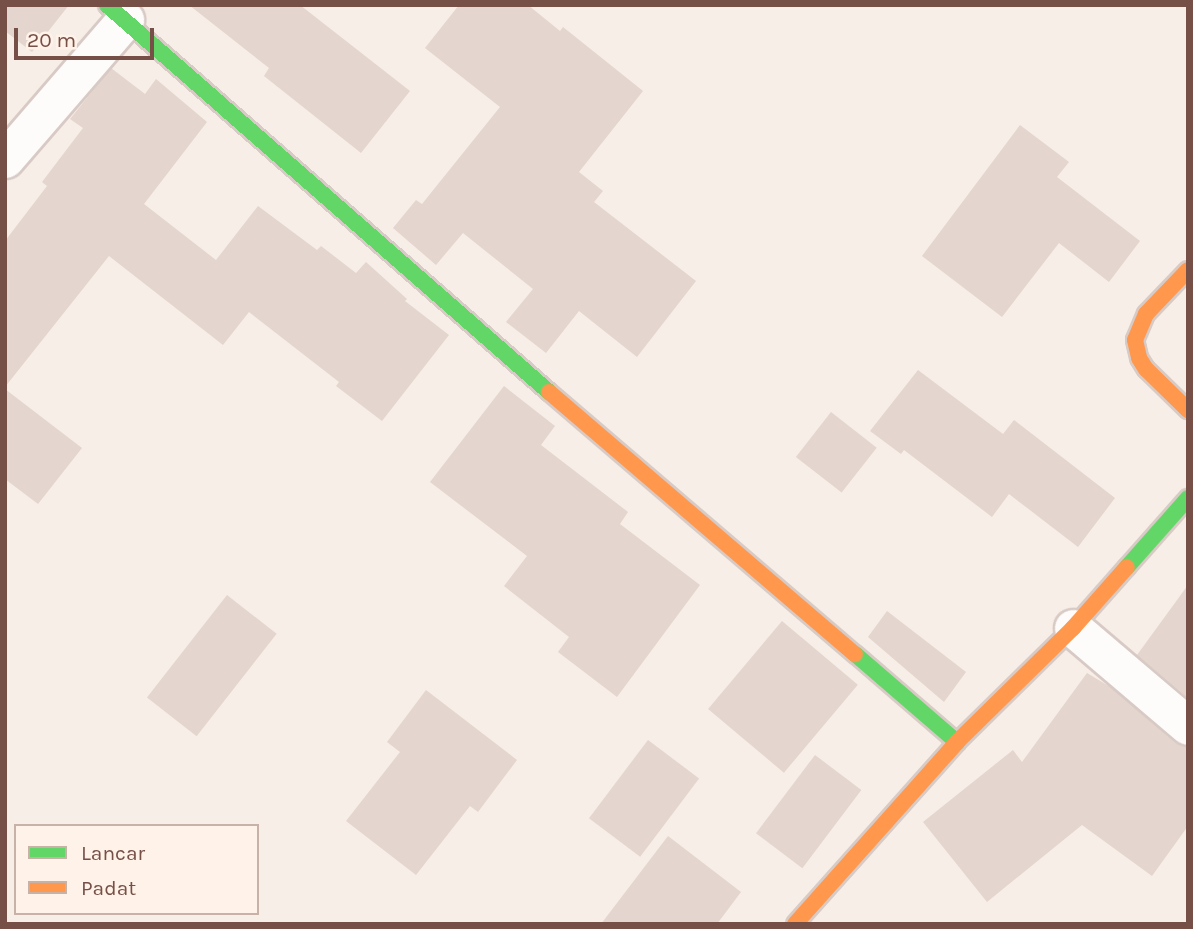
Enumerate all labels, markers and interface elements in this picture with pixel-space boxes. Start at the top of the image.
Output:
scale bar [18,14,158,58]
text: 20 m [27,28,76,52]
legend [14,824,259,915]
text: Lancar [81,841,145,865]
text: Padat [81,876,136,900]

